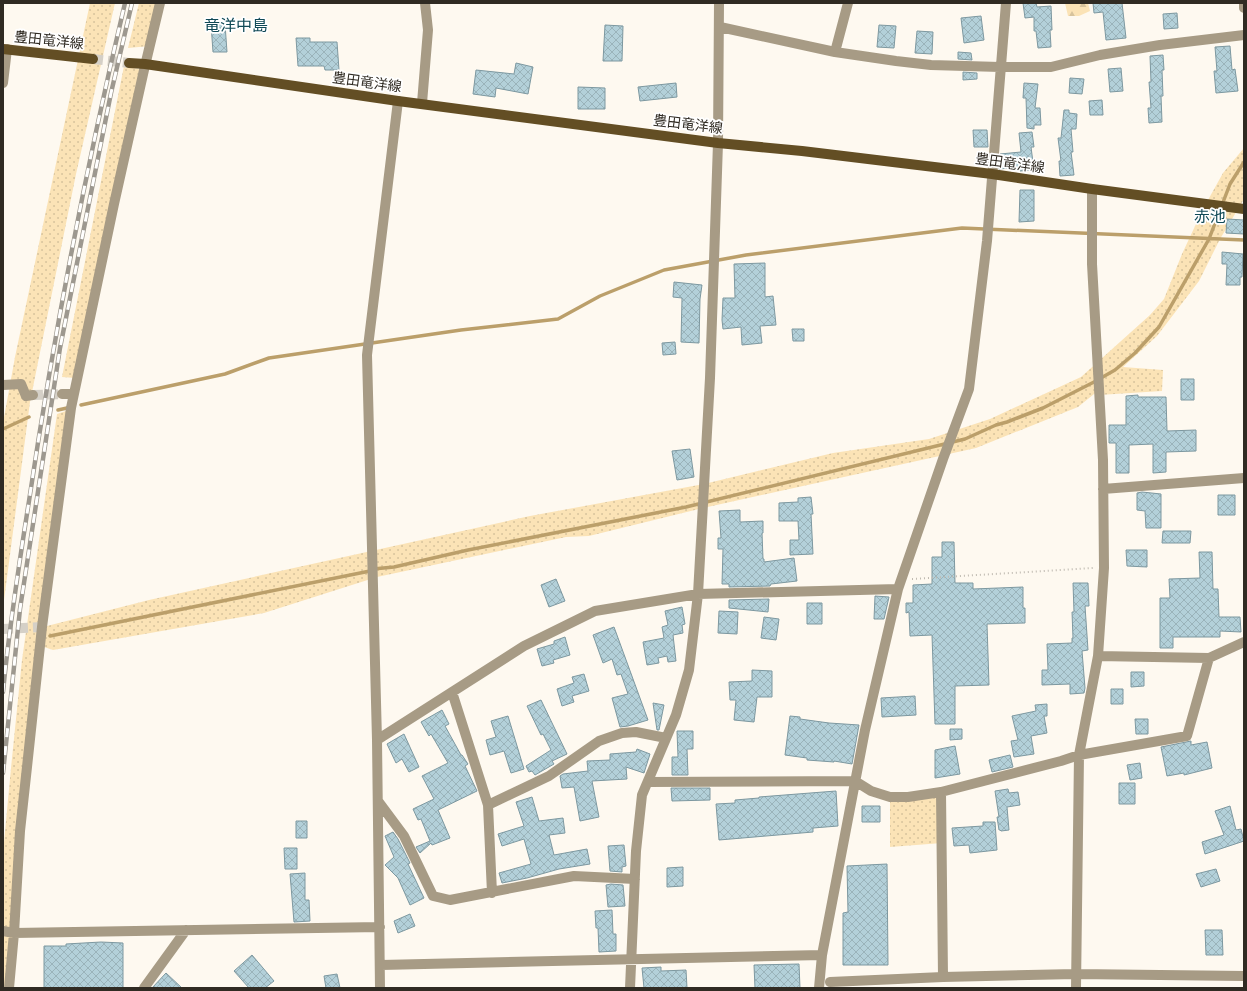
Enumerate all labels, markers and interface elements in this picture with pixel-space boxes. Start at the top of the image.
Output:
district label: 竜洋中島 [204,15,268,35]
street label: 豊田竜洋線 [13,27,85,53]
street label: 豊田竜洋線 [331,68,403,96]
street label: 豊田竜洋線 [652,111,724,137]
street label: 豊田竜洋線 [974,149,1046,177]
district label: 赤池 [1194,206,1226,226]

